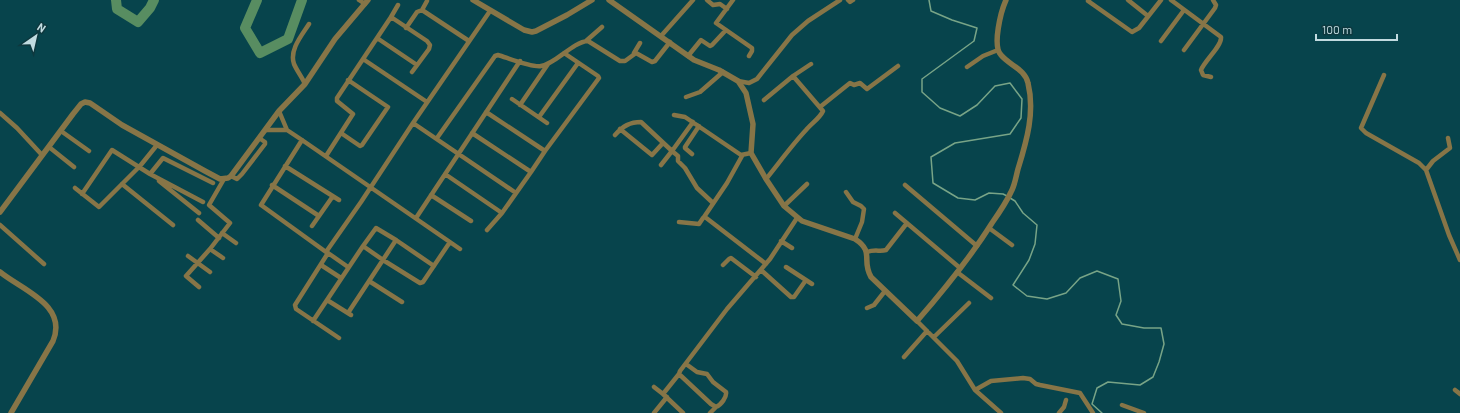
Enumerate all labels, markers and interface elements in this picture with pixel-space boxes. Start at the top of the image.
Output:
north arrow [16,16,56,56]
scale bar [1316,16,1397,42]
text: N [35,20,49,35]
text: 100 m [1322,22,1352,36]

